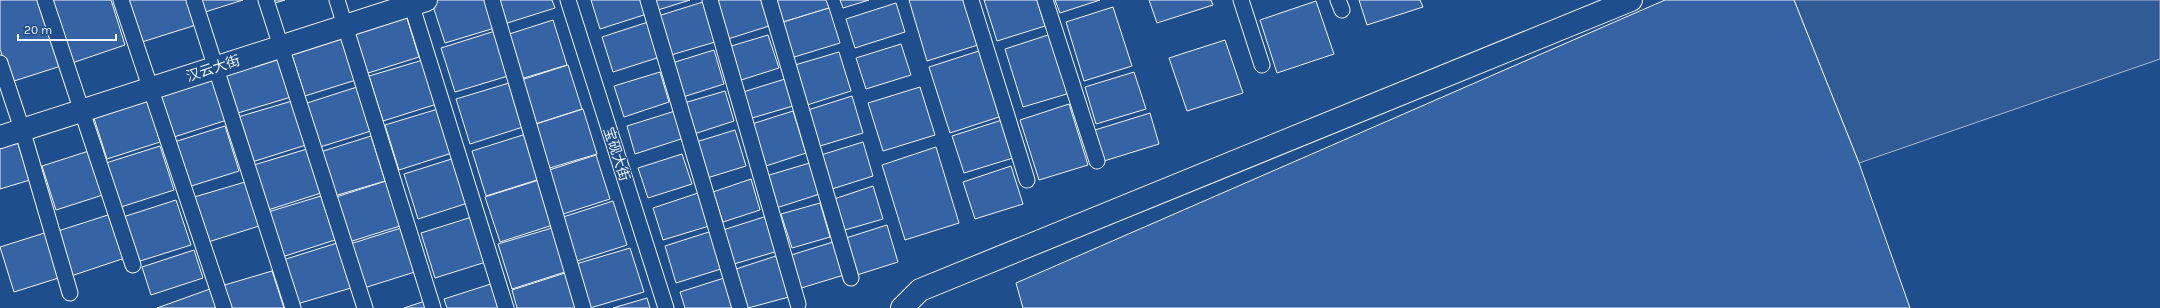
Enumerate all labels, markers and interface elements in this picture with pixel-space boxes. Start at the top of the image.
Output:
scale bar [18,16,116,42]
text: 20 m [24,23,52,37]
street label: 汉云大街 [184,52,242,85]
street label: 宝砚大街 [600,125,633,183]

